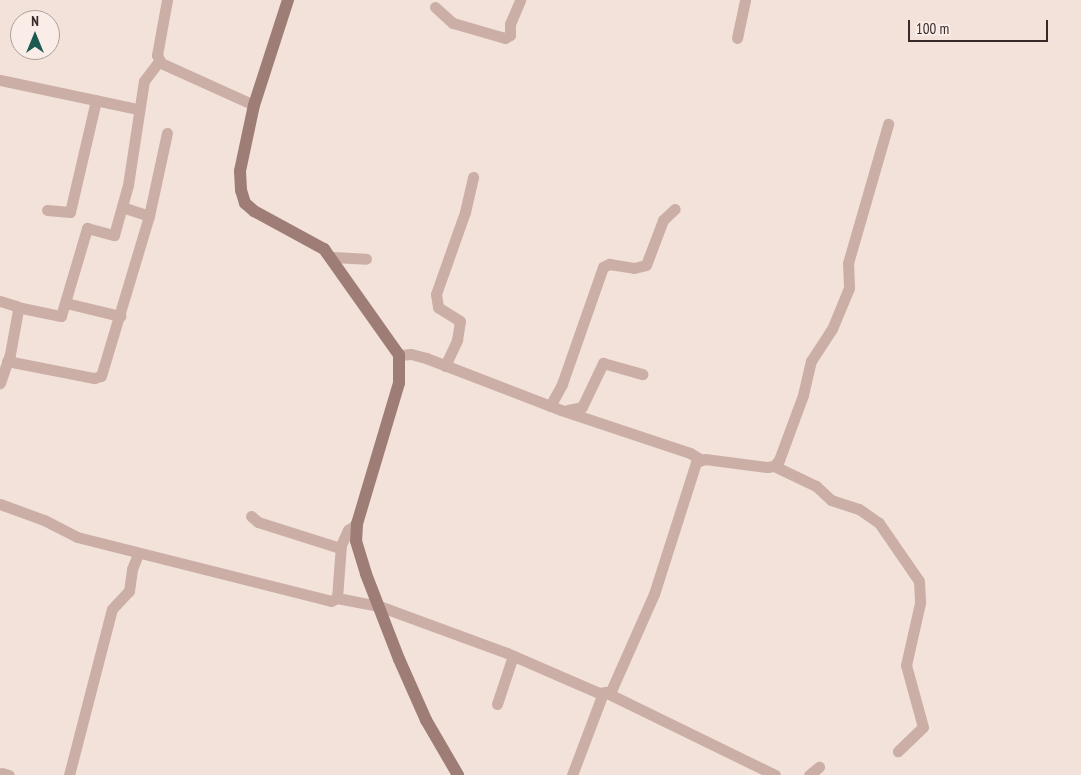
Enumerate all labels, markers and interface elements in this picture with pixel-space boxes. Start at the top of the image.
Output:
north arrow [10,10,60,60]
scale bar [911,10,1051,42]
text: N [31,12,39,30]
text: 100 m [916,19,949,38]

